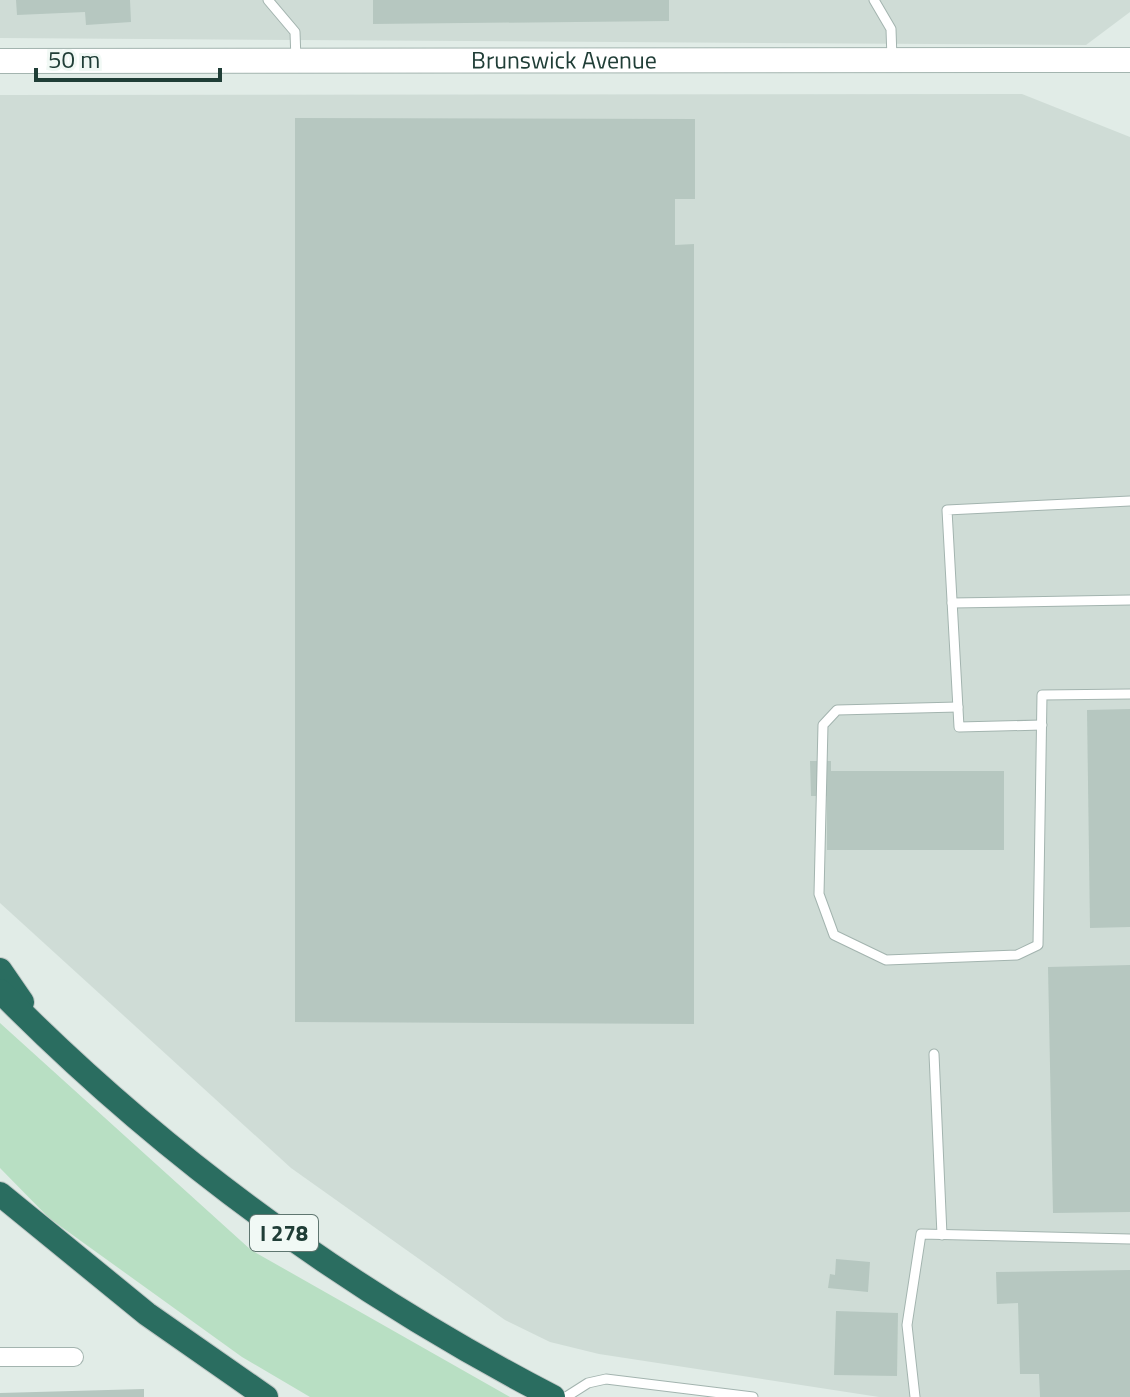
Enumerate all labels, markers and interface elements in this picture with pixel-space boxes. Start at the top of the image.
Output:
scale bar [36,32,220,82]
text: 50 m [48,41,100,77]
street label: Brunswick Avenue [471,41,657,78]
road number: I 278 [250,1215,318,1251]

